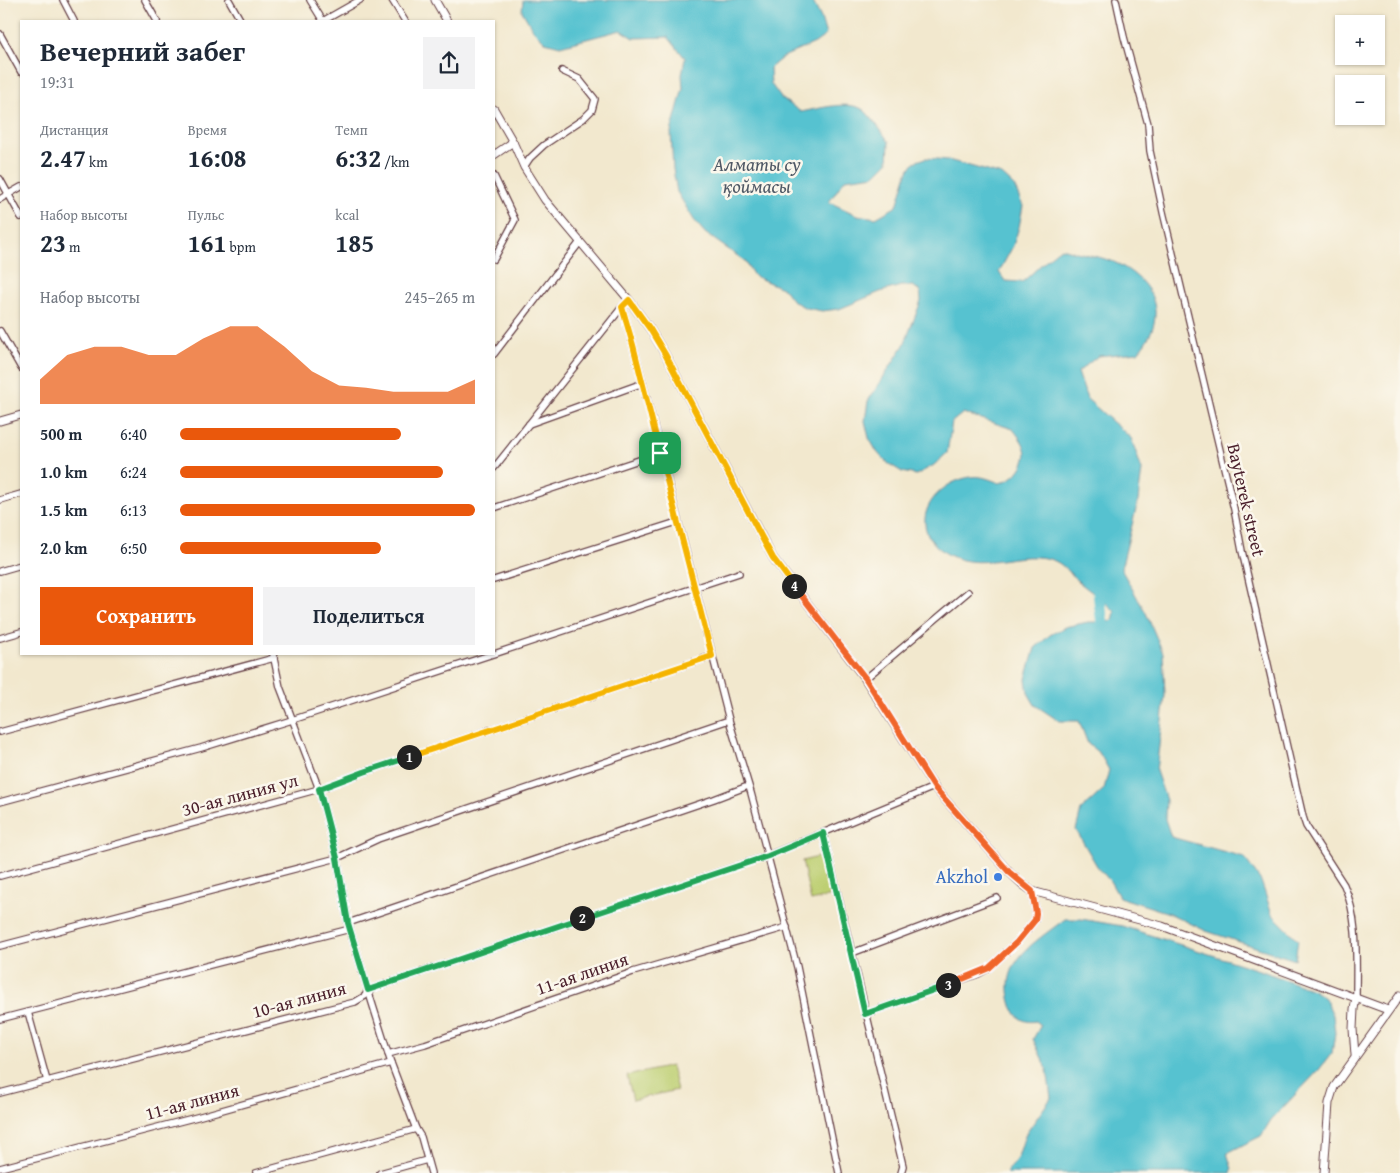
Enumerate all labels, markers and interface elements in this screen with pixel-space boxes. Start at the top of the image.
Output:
map controls [1335,15,1385,125]
button: + [1335,15,1385,65]
text: Вечерний забег [40,30,245,71]
button: share [423,37,475,89]
text: 19:31 [40,70,75,94]
button: − [1335,75,1385,125]
text: Дистанция [40,120,108,140]
text: Время [188,120,227,140]
text: Темп [335,120,368,140]
text: 2.47 [40,140,86,176]
text: 16:08 [188,140,247,176]
text: 6:32 [335,140,381,176]
water label: Алматы су қоймасы [712,150,801,200]
text: km [86,152,108,172]
text: /km [381,152,410,172]
text: Набор высоты [40,205,127,225]
text: Пульс [188,205,224,225]
text: kcal [335,205,359,225]
text: 23 [40,225,66,261]
text: 161 [188,225,227,261]
text: 185 [335,225,374,261]
text: m [66,237,80,257]
text: bpm [227,237,256,257]
text: Набор высоты [40,285,140,309]
text: 245–265 m [405,285,475,309]
text: 500 m [40,422,82,446]
text: 6:40 [120,422,147,446]
pin [639,432,681,474]
icon: arrive [646,439,674,467]
street label: Bayterek street [1220,441,1273,560]
text: 1.0 km [40,460,87,484]
text: 6:24 [120,460,147,484]
text: 1.5 km [40,498,87,522]
text: 6:13 [120,498,147,522]
text: 2.0 km [40,536,87,560]
text: 6:50 [120,536,147,560]
pin: 4 [782,574,806,598]
text: 4 [791,576,798,596]
button: Сохранить [40,587,253,645]
button: Поделиться [263,587,475,645]
pin: 1 [396,744,422,770]
text: 1 [406,747,413,767]
street label: 30-ая линия ул [179,766,301,823]
place label: Akzhol [936,863,988,890]
marker: Akzhol [992,871,1004,883]
pin: 2 [570,906,594,930]
text: 2 [579,908,586,928]
street label: 11-ая линия [532,945,632,1002]
pin: 3 [936,972,960,998]
street label: 10-ая линия [249,974,349,1025]
text: 3 [945,975,952,995]
street label: 11-ая линия [142,1076,242,1127]

